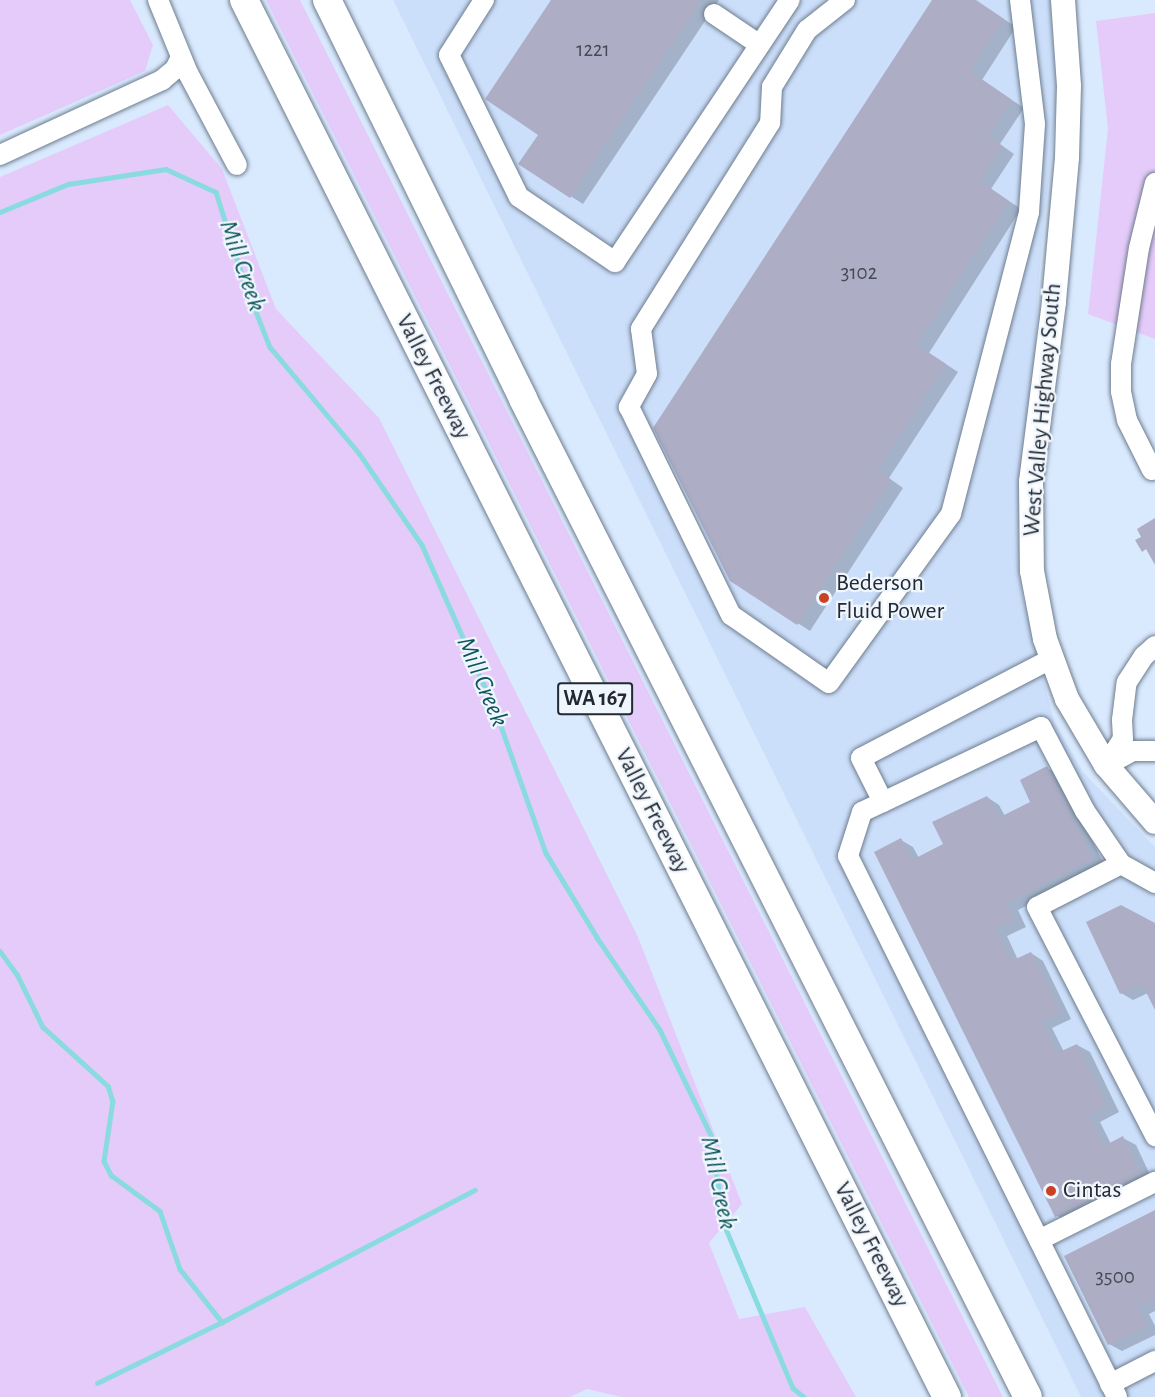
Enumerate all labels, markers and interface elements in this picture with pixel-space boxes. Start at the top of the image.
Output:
house number: 1221 [576,37,610,63]
water label: Mill Creek [212,216,272,316]
house number: 3102 [841,260,877,286]
street label: West Valley Highway South [1018,282,1068,538]
street label: Valley Freeway [389,310,477,444]
place label: Bederson Fluid Power [836,570,944,626]
marker: Bederson Fluid Power [817,591,831,605]
water label: Mill Creek [449,632,515,732]
road number: WA 167 [556,680,634,718]
street label: Valley Freeway [608,744,696,878]
water label: Mill Creek [693,1134,743,1232]
place label: Cintas [1063,1177,1121,1205]
street label: Valley Freeway [827,1178,915,1312]
marker: Cintas [1044,1184,1058,1198]
house number: 3500 [1095,1264,1135,1290]

